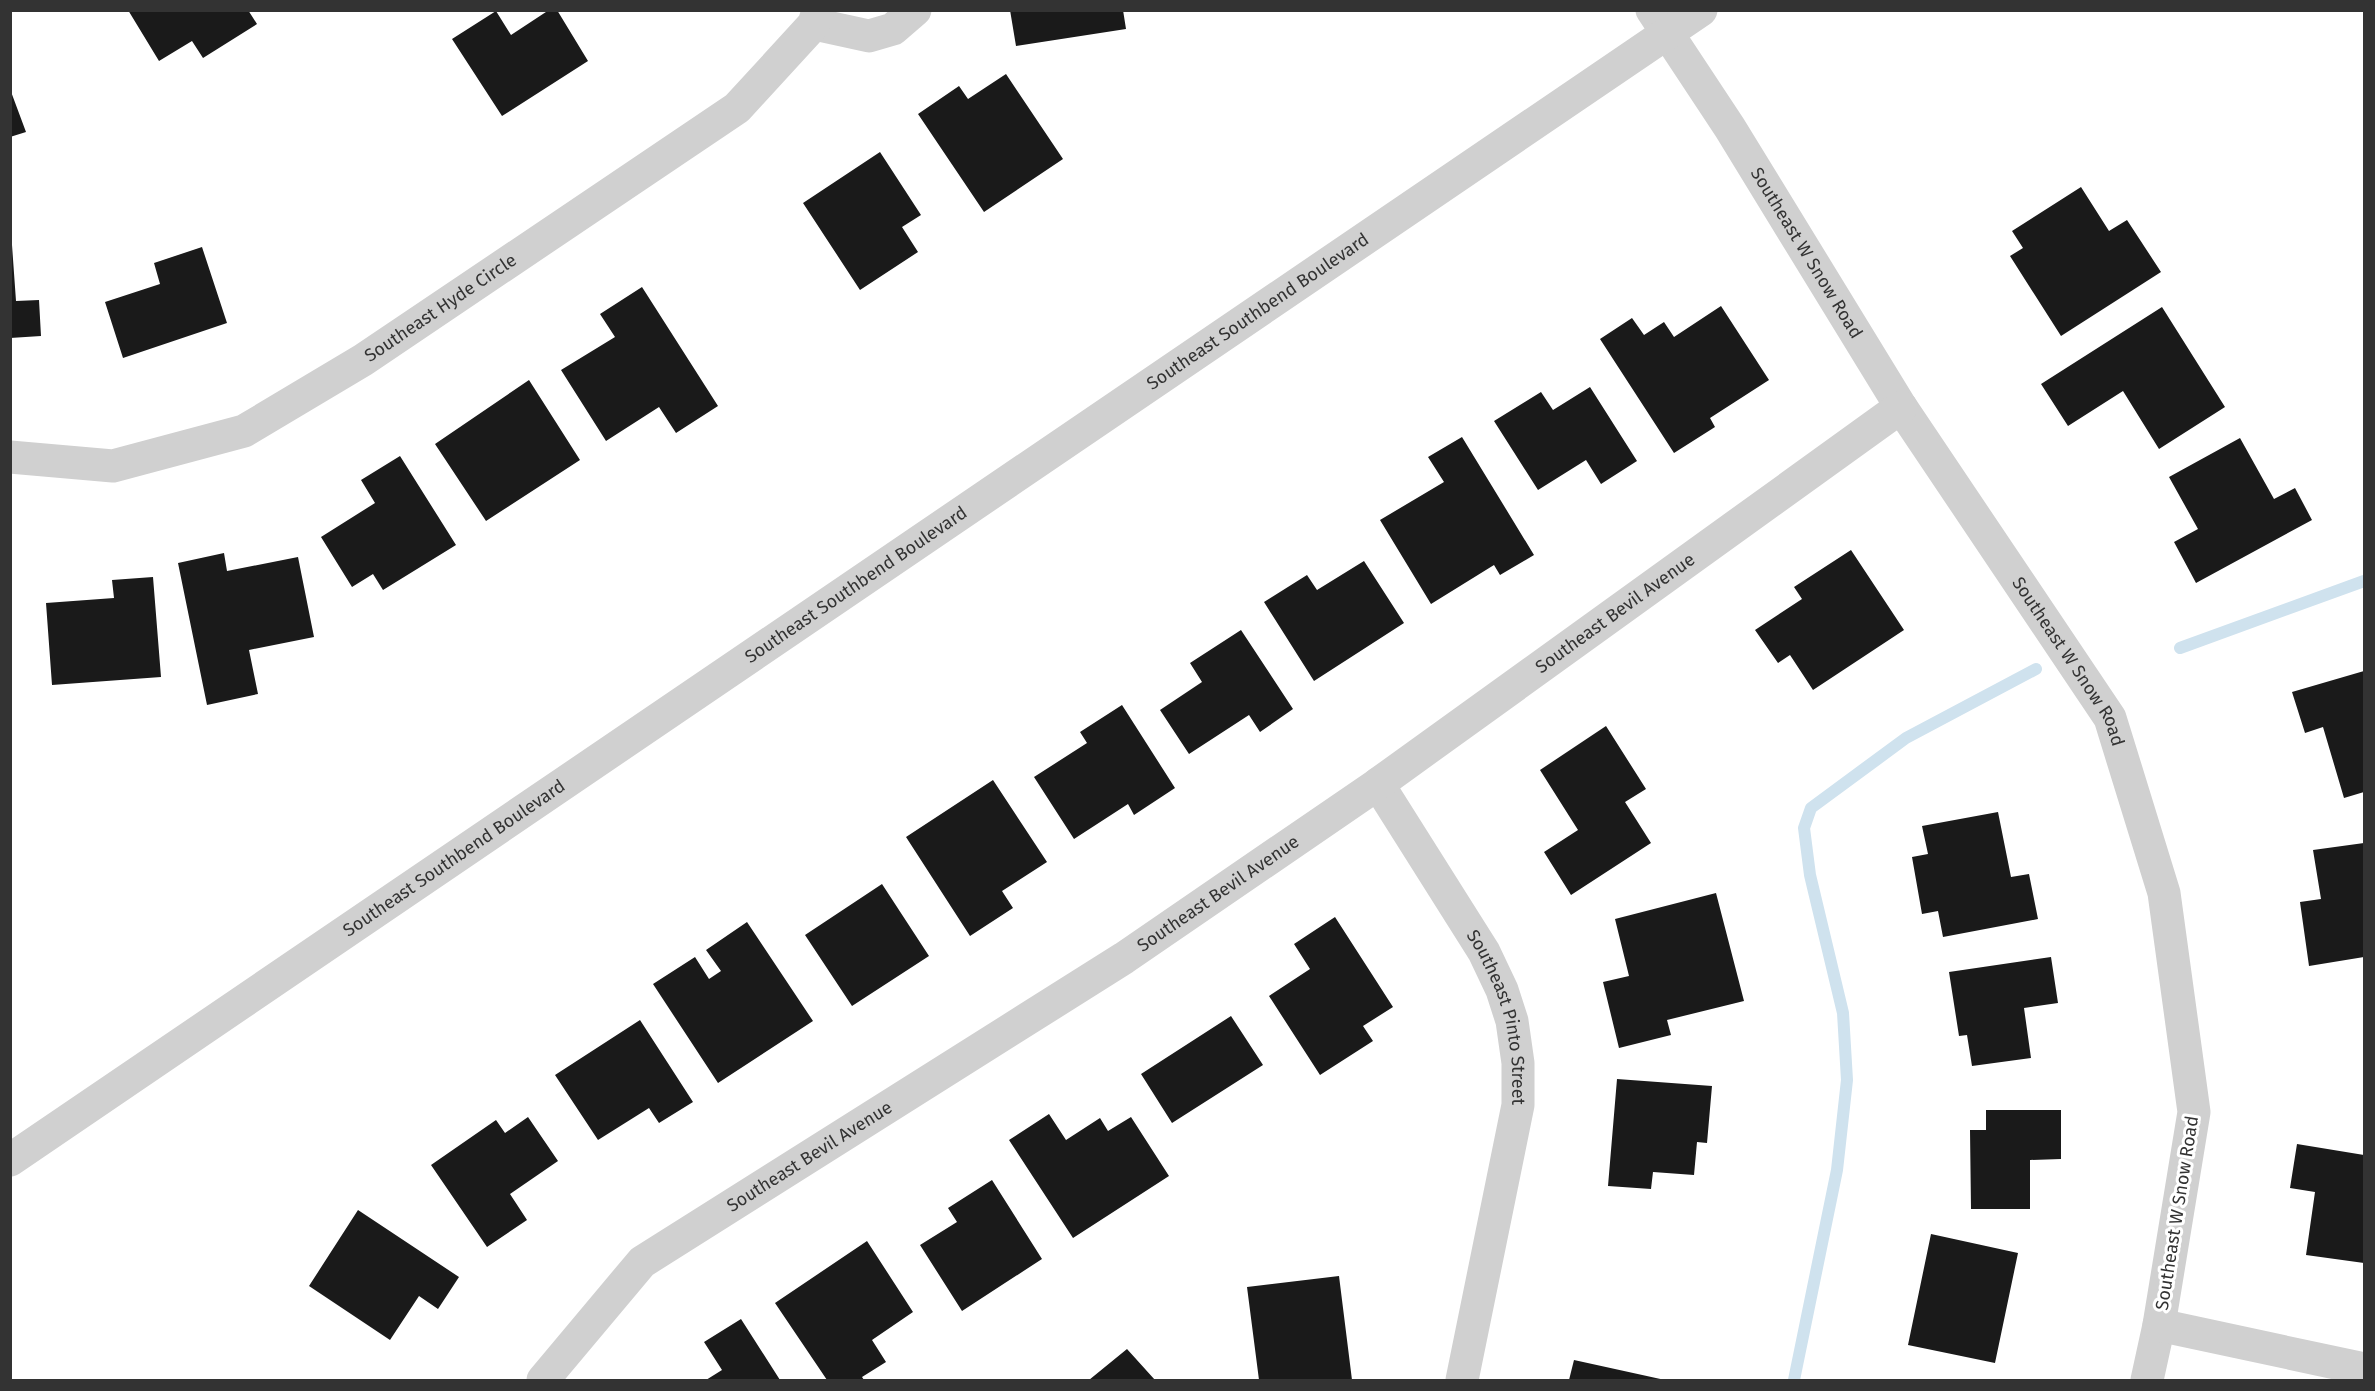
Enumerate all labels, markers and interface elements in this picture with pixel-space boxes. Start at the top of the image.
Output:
street label: Southeast W Snow Road [1746,163,1867,343]
street label: Southeast Southbend Boulevard [1143,228,1373,395]
street label: Southeast Hyde Circle [360,249,521,367]
street label: Southeast Southbend Boulevard [741,501,971,668]
street label: Southeast Bevil Avenue [1531,548,1699,678]
street label: Southeast W Snow Road [2007,573,2129,749]
street label: Southeast Southbend Boulevard [339,775,569,941]
street label: Southeast Bevil Avenue [1133,830,1303,957]
street label: Southeast Pinto Street [1462,926,1529,1105]
street label: Southeast Bevil Avenue [723,1096,896,1217]
street label: Southeast W Snow Road [2151,1114,2203,1312]

